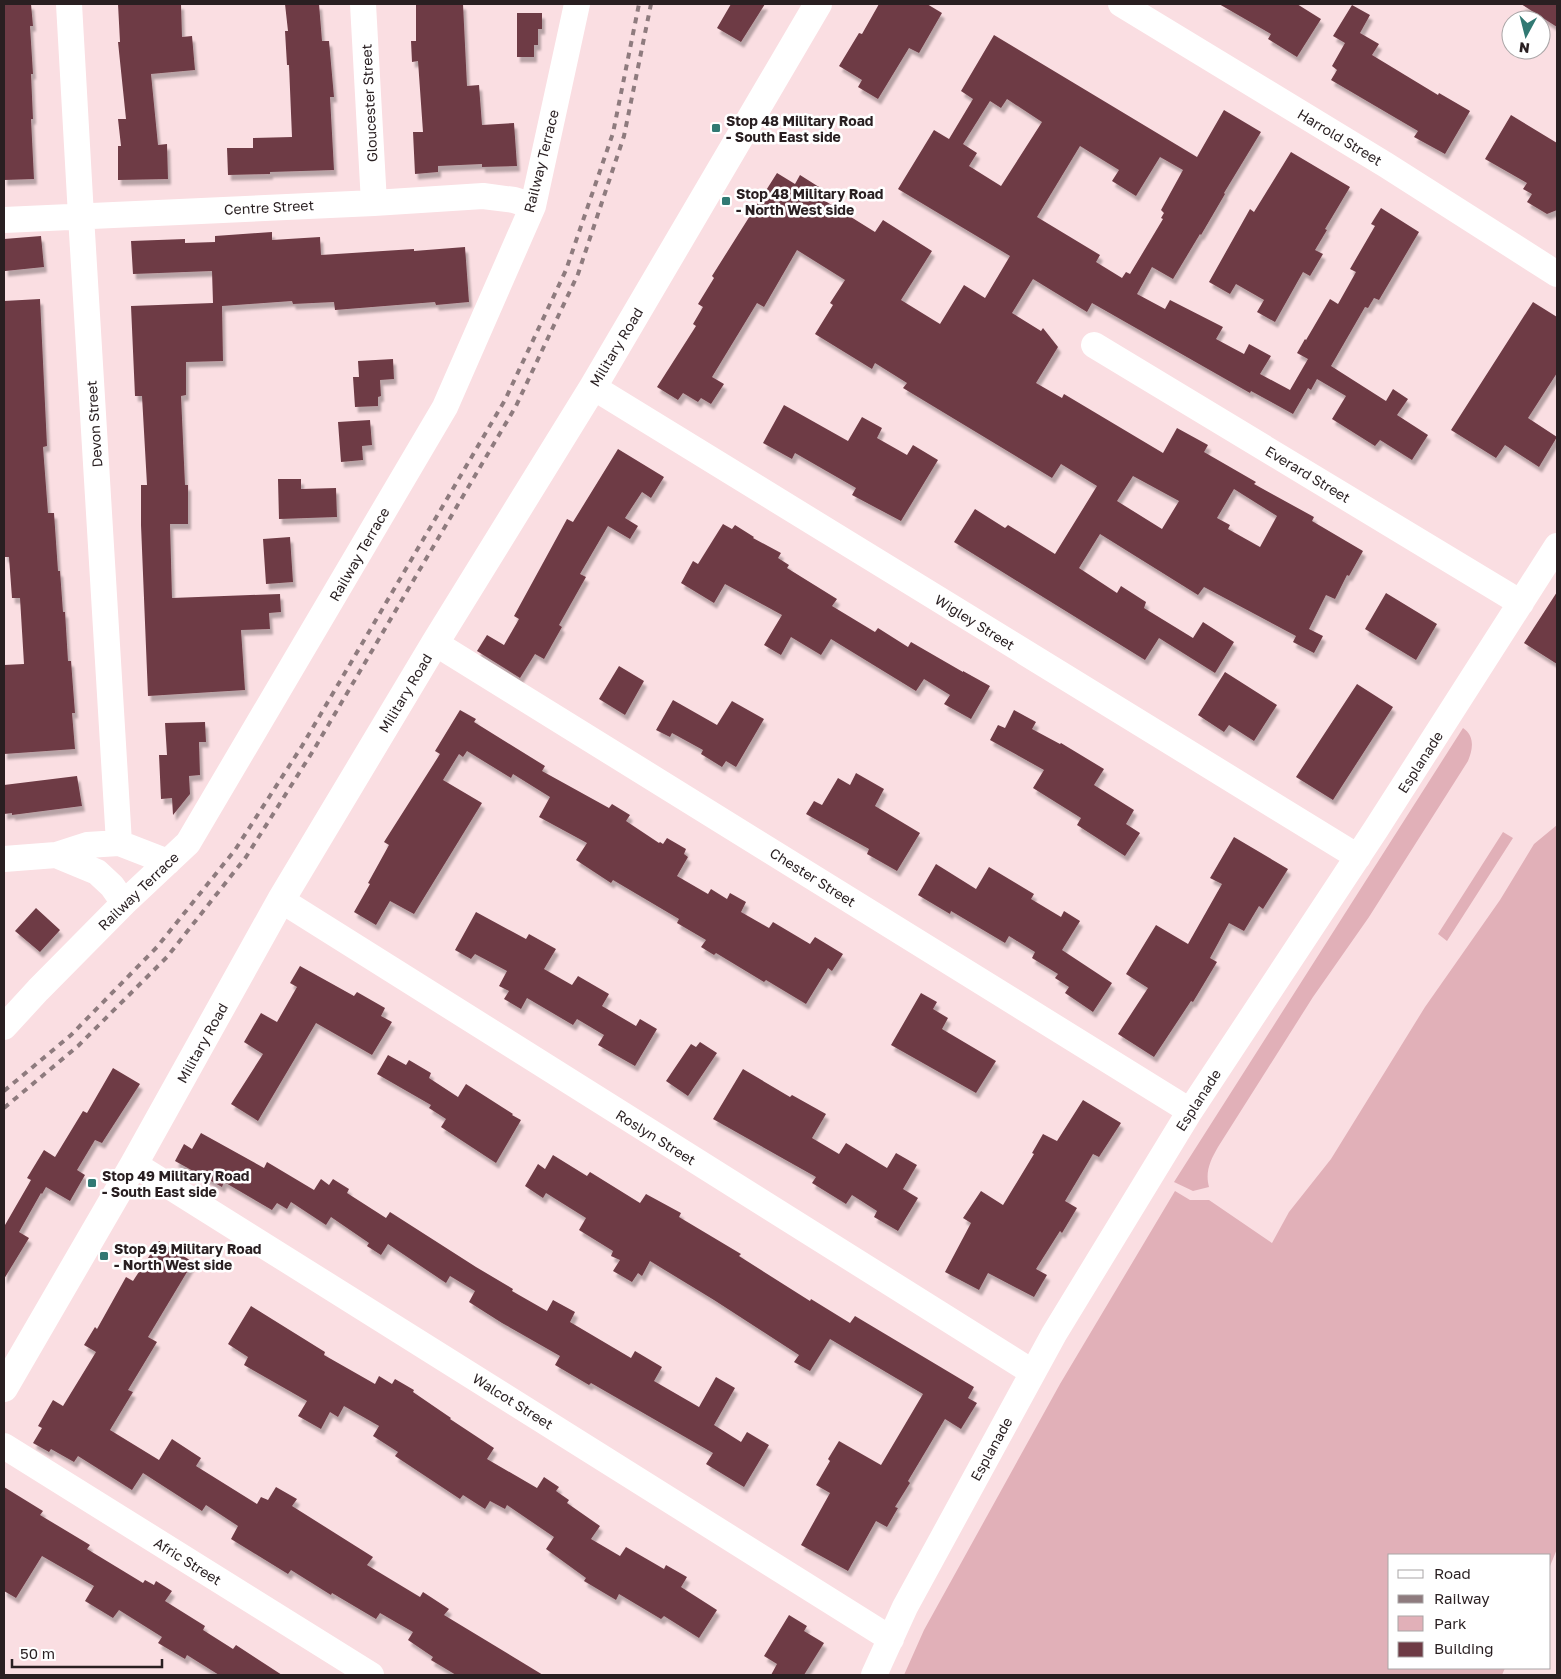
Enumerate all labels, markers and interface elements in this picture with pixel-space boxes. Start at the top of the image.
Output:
north arrow [1501,10,1551,60]
text: N [1518,39,1531,57]
street label: Gloucester Street [357,43,381,163]
street label: Harrold Street [1295,105,1385,169]
street label: Railway Terrace [520,108,562,214]
place label: Stop 48 Military Road - South East side [726,112,873,145]
marker: Stop 48 Military Road - South East side [710,122,722,134]
place label: Stop 48 Military Road - North West side [736,185,883,218]
marker: Stop 48 Military Road - North West side [720,195,732,207]
street label: Centre Street [224,196,314,218]
street label: Military Road [586,304,646,390]
street label: Devon Street [82,380,106,468]
street label: Everard Street [1262,442,1354,506]
street label: Railway Terrace [325,504,393,604]
street label: Wigley Street [932,591,1018,653]
street label: Military Road [375,650,435,736]
street label: Esplanade [1394,728,1446,796]
street label: Chester Street [767,844,859,910]
street label: Railway Terrace [94,848,182,934]
street label: Military Road [173,1000,231,1086]
street label: Esplanade [1172,1066,1224,1134]
street label: Roslyn Street [613,1106,699,1168]
place label: Stop 49 Military Road - South East side [102,1167,249,1200]
marker: Stop 49 Military Road - South East side [86,1177,98,1189]
place label: Stop 49 Military Road - North West side [114,1240,261,1273]
marker: Stop 49 Military Road - North West side [98,1250,110,1262]
street label: Walcot Street [470,1369,556,1433]
street label: Esplanade [967,1414,1015,1484]
street label: Afric Street [151,1534,225,1588]
legend [1388,1554,1551,1669]
text: Road [1434,1564,1471,1582]
text: Railway [1434,1589,1490,1607]
text: Park [1434,1614,1467,1632]
scale bar [12,1636,162,1668]
text: Building [1434,1639,1494,1657]
text: 50 m [20,1644,55,1662]

